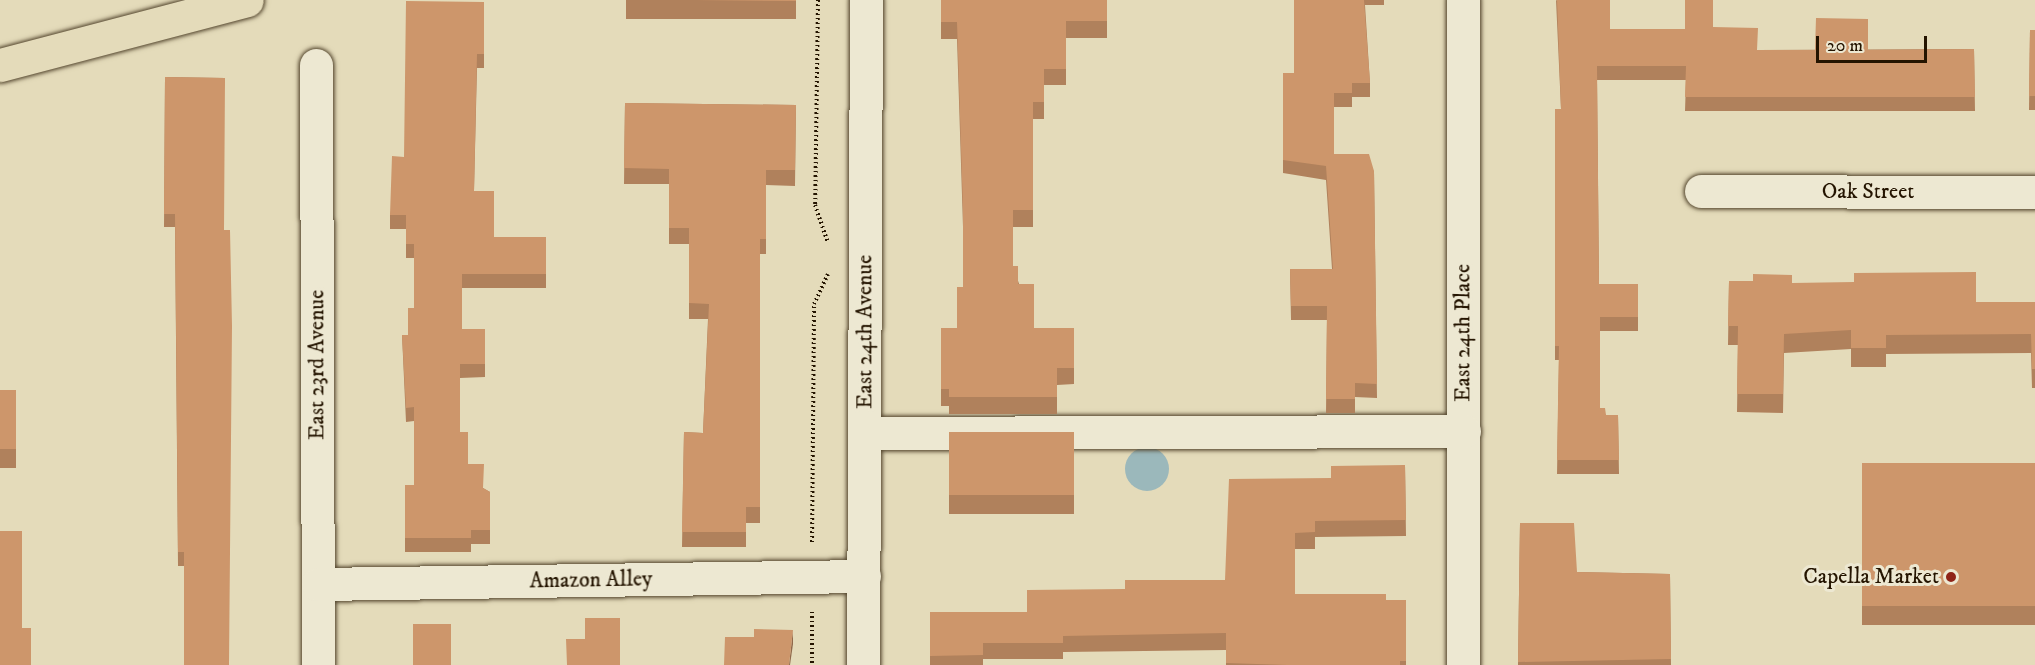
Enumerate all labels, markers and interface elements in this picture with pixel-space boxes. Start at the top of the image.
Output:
scale bar [1819,24,1930,62]
text: 20 m [1827,35,1863,57]
street label: Oak Street [1822,179,1914,205]
street label: East 24th Avenue [852,255,878,409]
street label: East 24th Place [1450,264,1476,402]
street label: East 23rd Avenue [304,290,330,440]
place label: Capella Market [1803,564,1939,590]
street label: Amazon Alley [529,566,653,594]
marker: Capella Market [1944,570,1958,584]

